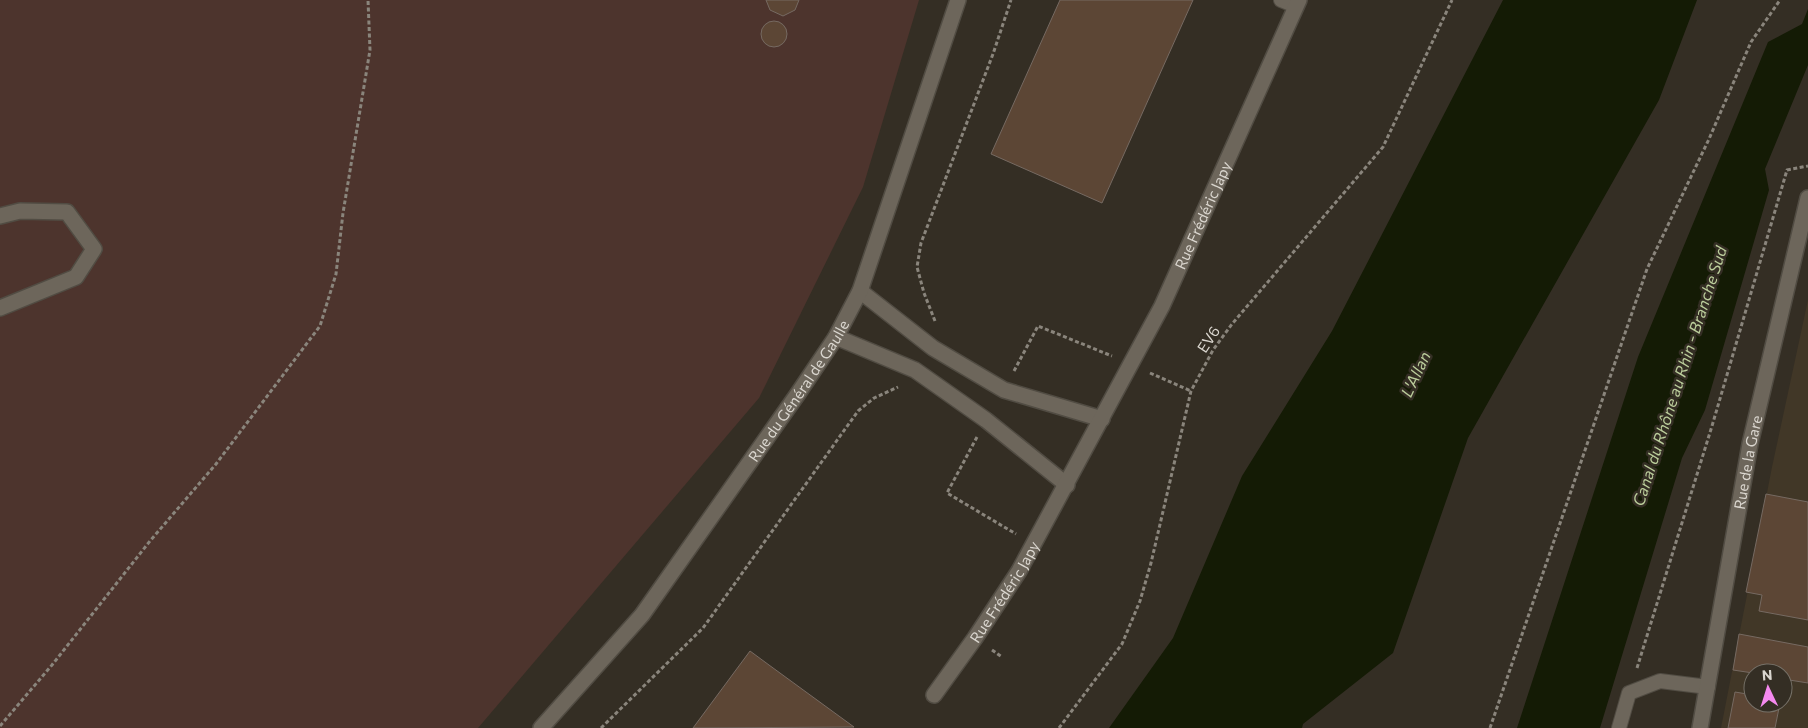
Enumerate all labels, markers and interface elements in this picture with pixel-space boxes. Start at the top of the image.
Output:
street label: Rue Frédéric Japy [1171,158,1235,272]
water label: Canal du Rhône au Rhin - Branche Sud [1628,243,1730,508]
street label: Rue du Général de Gaulle [744,317,852,465]
street label: EV6 [1193,322,1223,356]
water label: L'Allan [1396,348,1434,400]
street label: Rue de la Gare [1730,413,1766,511]
street label: Rue Frédéric Japy [966,538,1043,646]
north arrow [1743,663,1793,713]
text: N [1761,666,1773,683]

